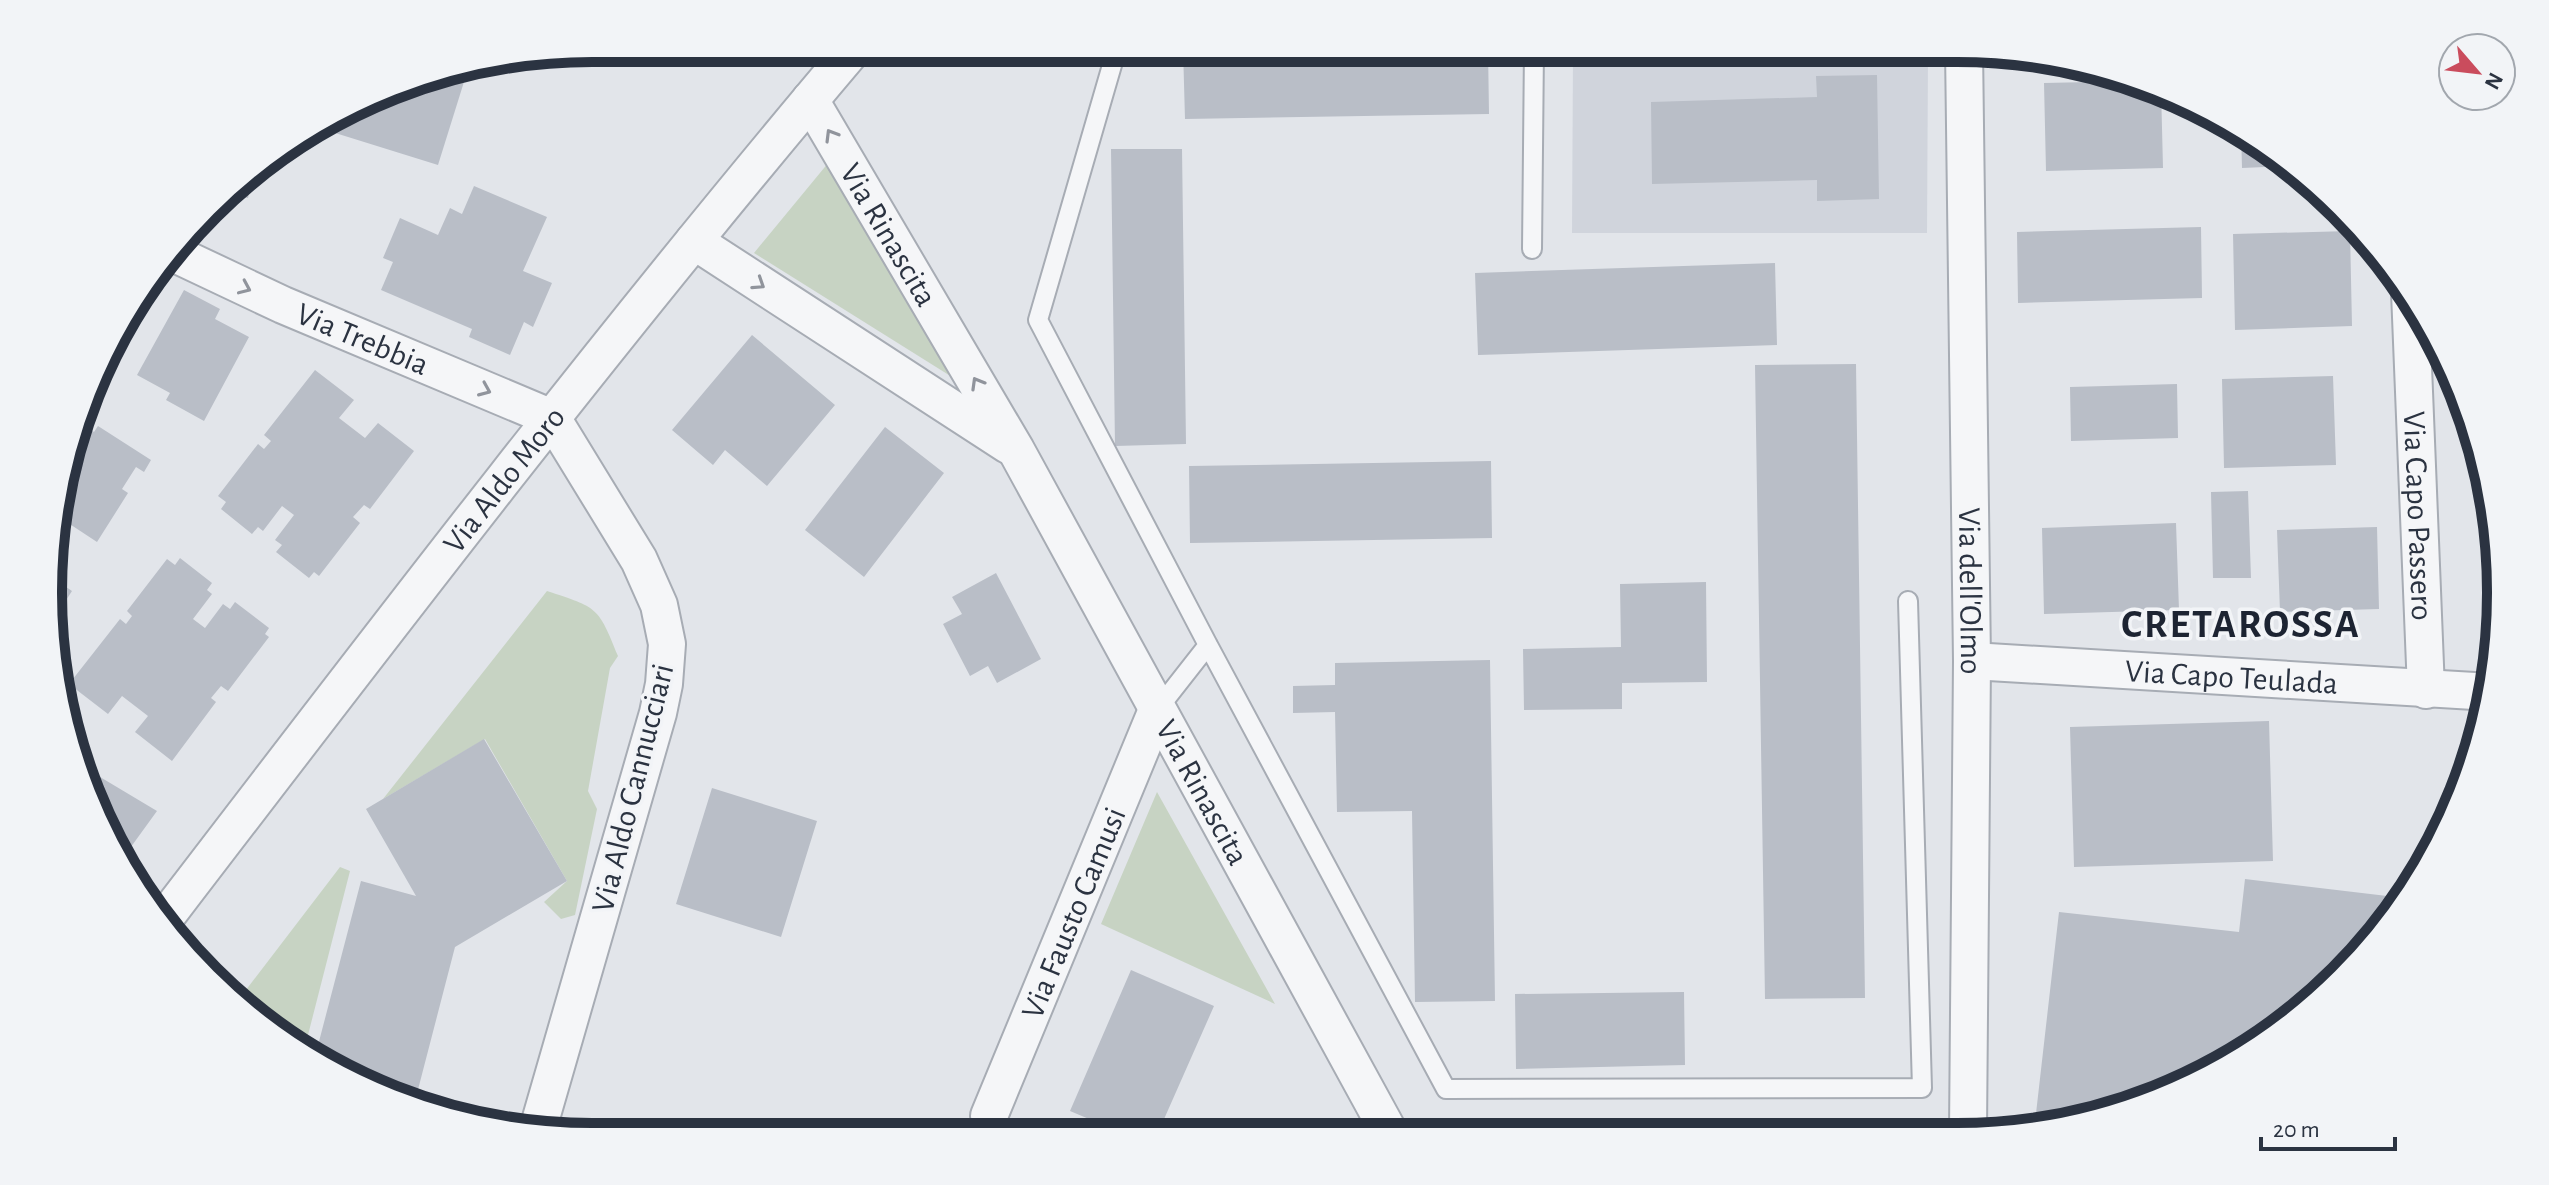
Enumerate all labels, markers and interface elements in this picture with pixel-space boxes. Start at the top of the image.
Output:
north arrow [2437,32,2517,112]
text: N [2480,69,2507,93]
one-way arrow [825,129,841,144]
street label: Via Rinascita [834,158,943,312]
one-way arrow [751,274,765,289]
one-way arrow [237,279,252,295]
street label: Via Trebbia [292,298,433,381]
one-way arrow [971,377,987,392]
one-way arrow [477,380,491,396]
street label: Via Aldo Moro [437,401,571,559]
street label: Via Capo Passero [2398,410,2438,621]
street label: Via dell'Olmo [1953,507,1987,675]
district label: CRETAROSSA [2121,605,2361,645]
street label: Via Capo Teulada [2124,655,2339,700]
street label: Via Aldo Cannucciari [587,661,679,916]
street label: Via Rinascita [1150,715,1255,870]
street label: Via Fausto Camusi [1016,803,1132,1023]
scale bar [2261,1101,2395,1151]
text: 20 m [2273,1118,2320,1142]

